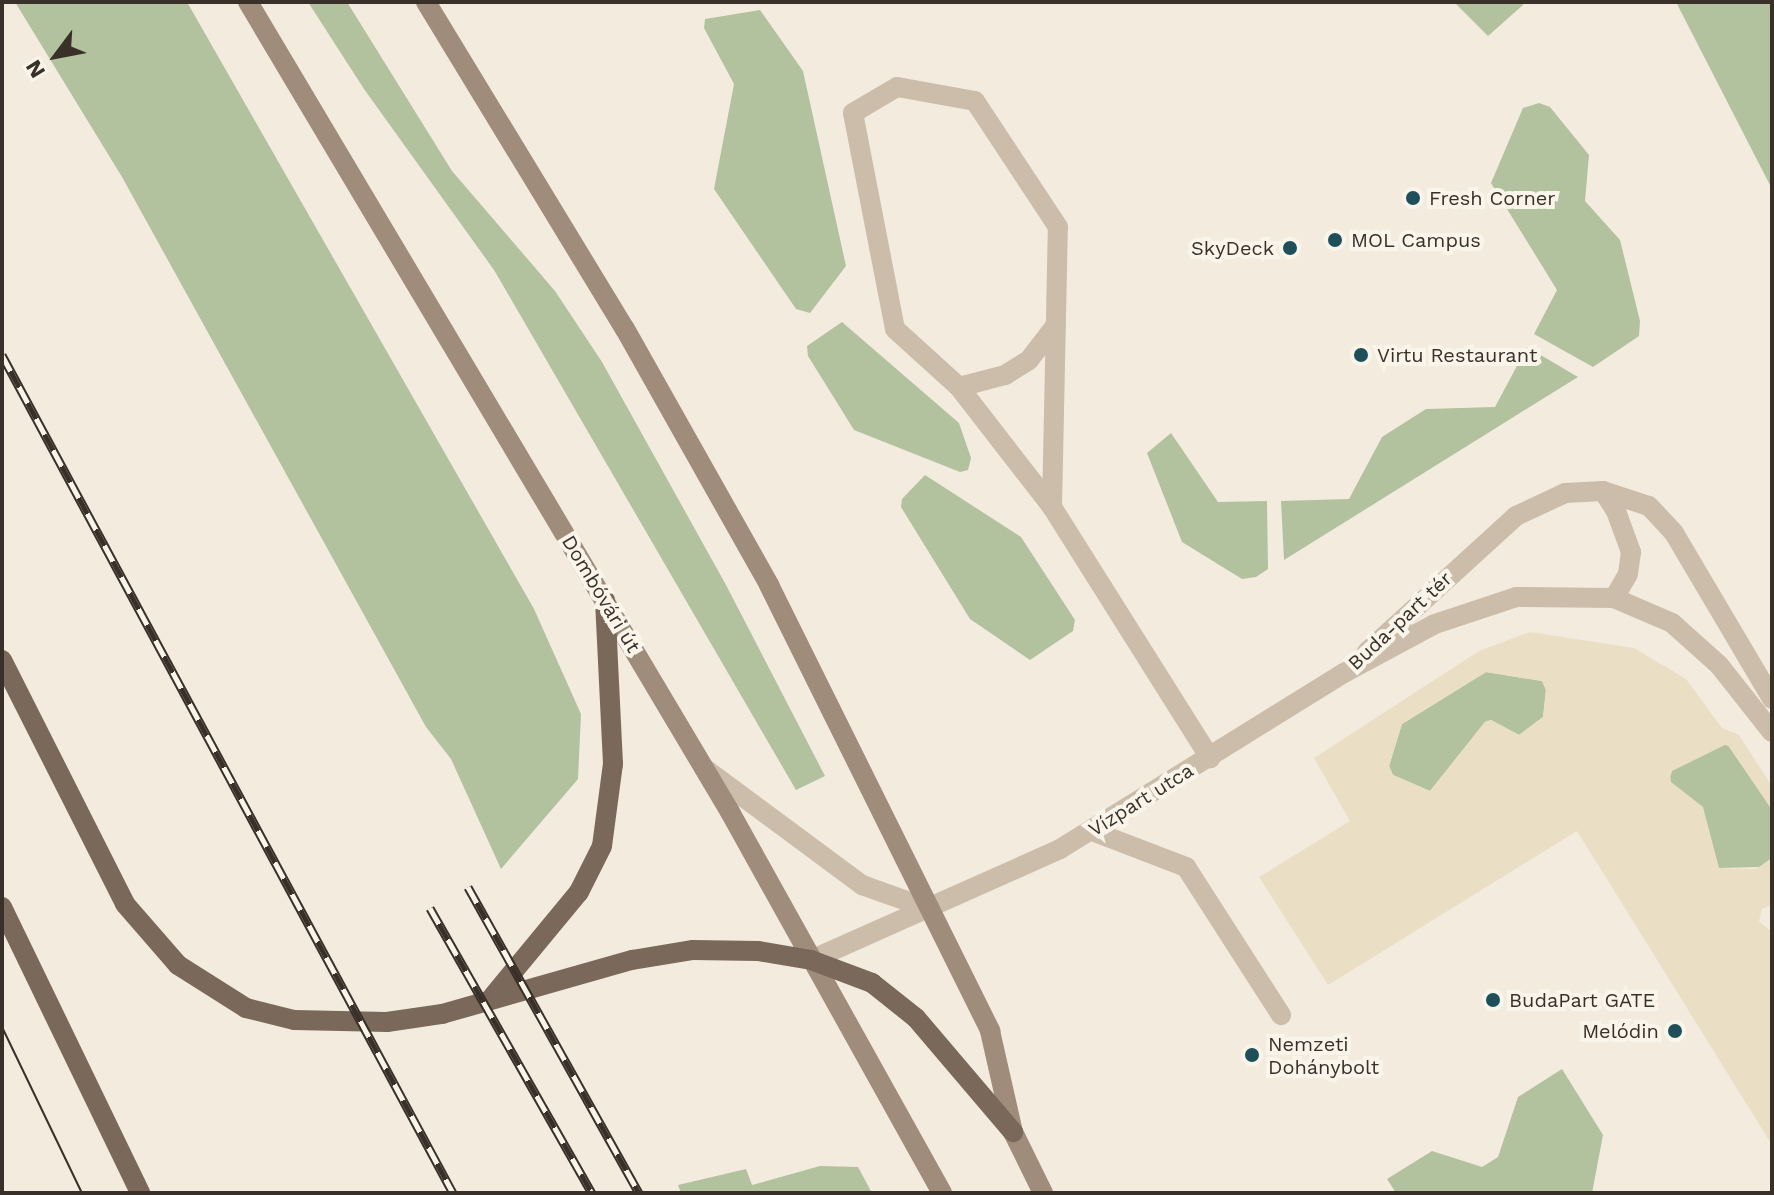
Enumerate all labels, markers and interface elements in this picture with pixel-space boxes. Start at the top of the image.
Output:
north arrow [16,16,96,96]
text: N [20,55,50,83]
place label: Fresh Corner [1429,186,1555,210]
marker: Fresh Corner [1404,189,1422,207]
place label: MOL Campus [1351,228,1481,252]
marker: MOL Campus [1326,231,1344,249]
place label: SkyDeck [1191,236,1274,260]
marker: SkyDeck [1281,239,1299,257]
place label: Virtu Restaurant [1377,343,1537,367]
marker: Virtu Restaurant [1352,346,1370,364]
street label: Dombóvári út [557,531,645,657]
street label: Buda-part tér [1343,567,1457,675]
street label: Vízpart utca [1084,758,1198,842]
place label: BudaPart GATE [1509,988,1655,1012]
marker: BudaPart GATE [1484,991,1502,1009]
place label: Melódin [1582,1019,1659,1043]
marker: Melódin [1666,1022,1684,1040]
place label: Nemzeti Dohánybolt [1268,1032,1379,1079]
marker: Nemzeti Dohánybolt [1243,1046,1261,1064]

